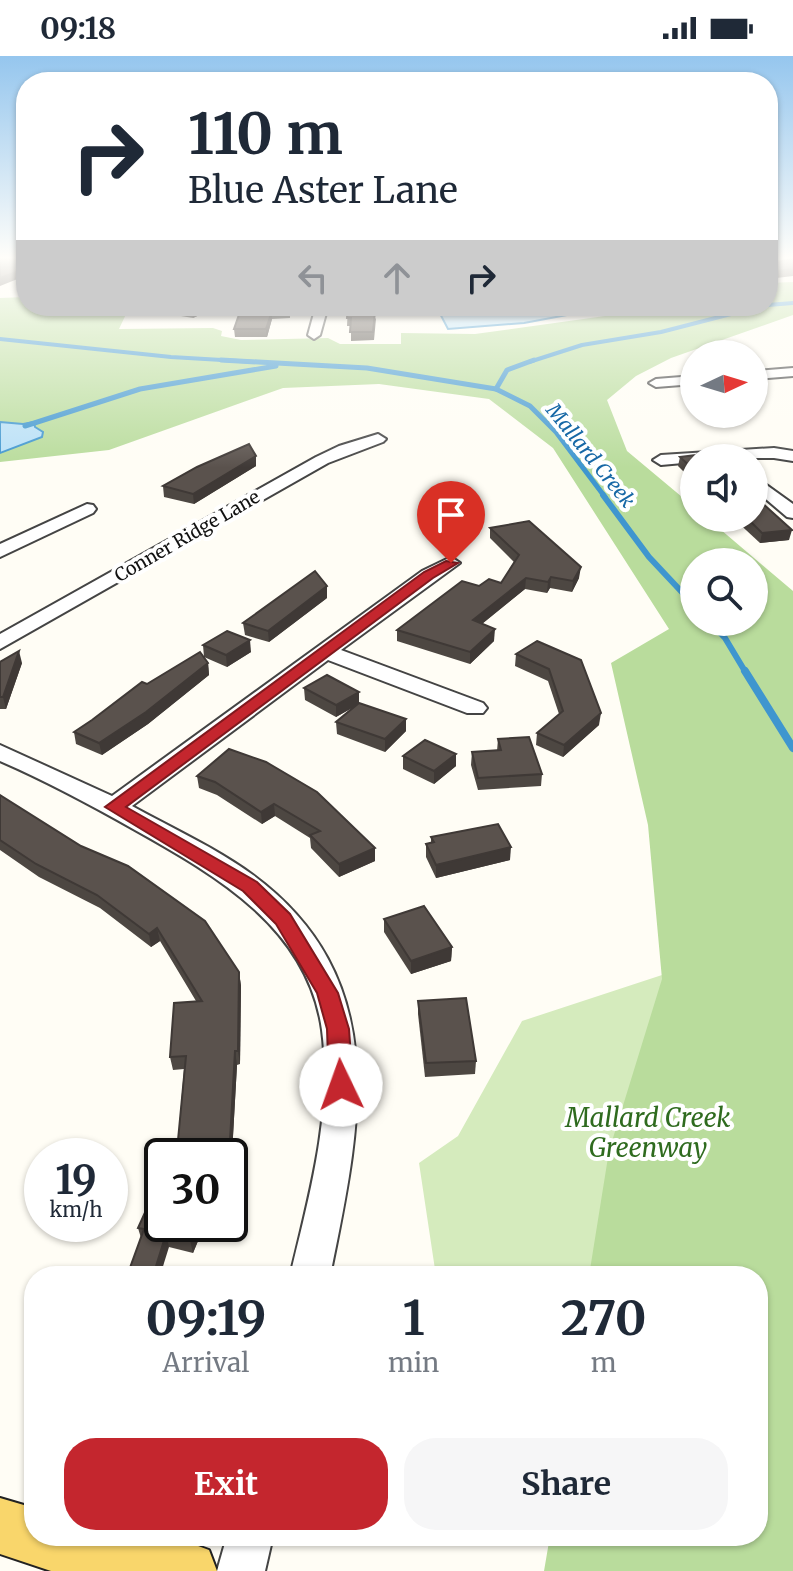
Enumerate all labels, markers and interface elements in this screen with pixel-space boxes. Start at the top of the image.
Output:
text: 09:18 [40,9,116,47]
text: 110 m [188,99,343,169]
icon: right [56,104,160,208]
text: Blue Aster Lane [188,168,458,213]
icon: left [291,256,335,300]
icon: ahead [375,256,419,300]
icon: right [459,256,503,300]
north arrow [680,340,768,428]
map controls [680,340,768,636]
water label: Mallard Creek [541,397,641,512]
button: sound [680,444,768,532]
pin [417,481,485,563]
street label: Conner Ridge Lane [110,485,264,587]
icon: arrive [429,493,473,537]
button: search [680,548,768,636]
position arrow [299,1043,383,1127]
park label: Mallard Creek Greenway [565,1101,730,1164]
speed limit sign: 30 [144,1138,248,1242]
text: 19 [55,1155,97,1205]
text: km/h [50,1197,102,1222]
text: 09:19 [145,1288,266,1348]
text: 1 [402,1288,425,1348]
text: 270 [561,1288,647,1348]
text: Arrival [163,1346,249,1379]
text: min [388,1346,439,1379]
text: m [591,1346,617,1379]
button: Exit [64,1438,388,1530]
button: Share [404,1438,728,1530]

